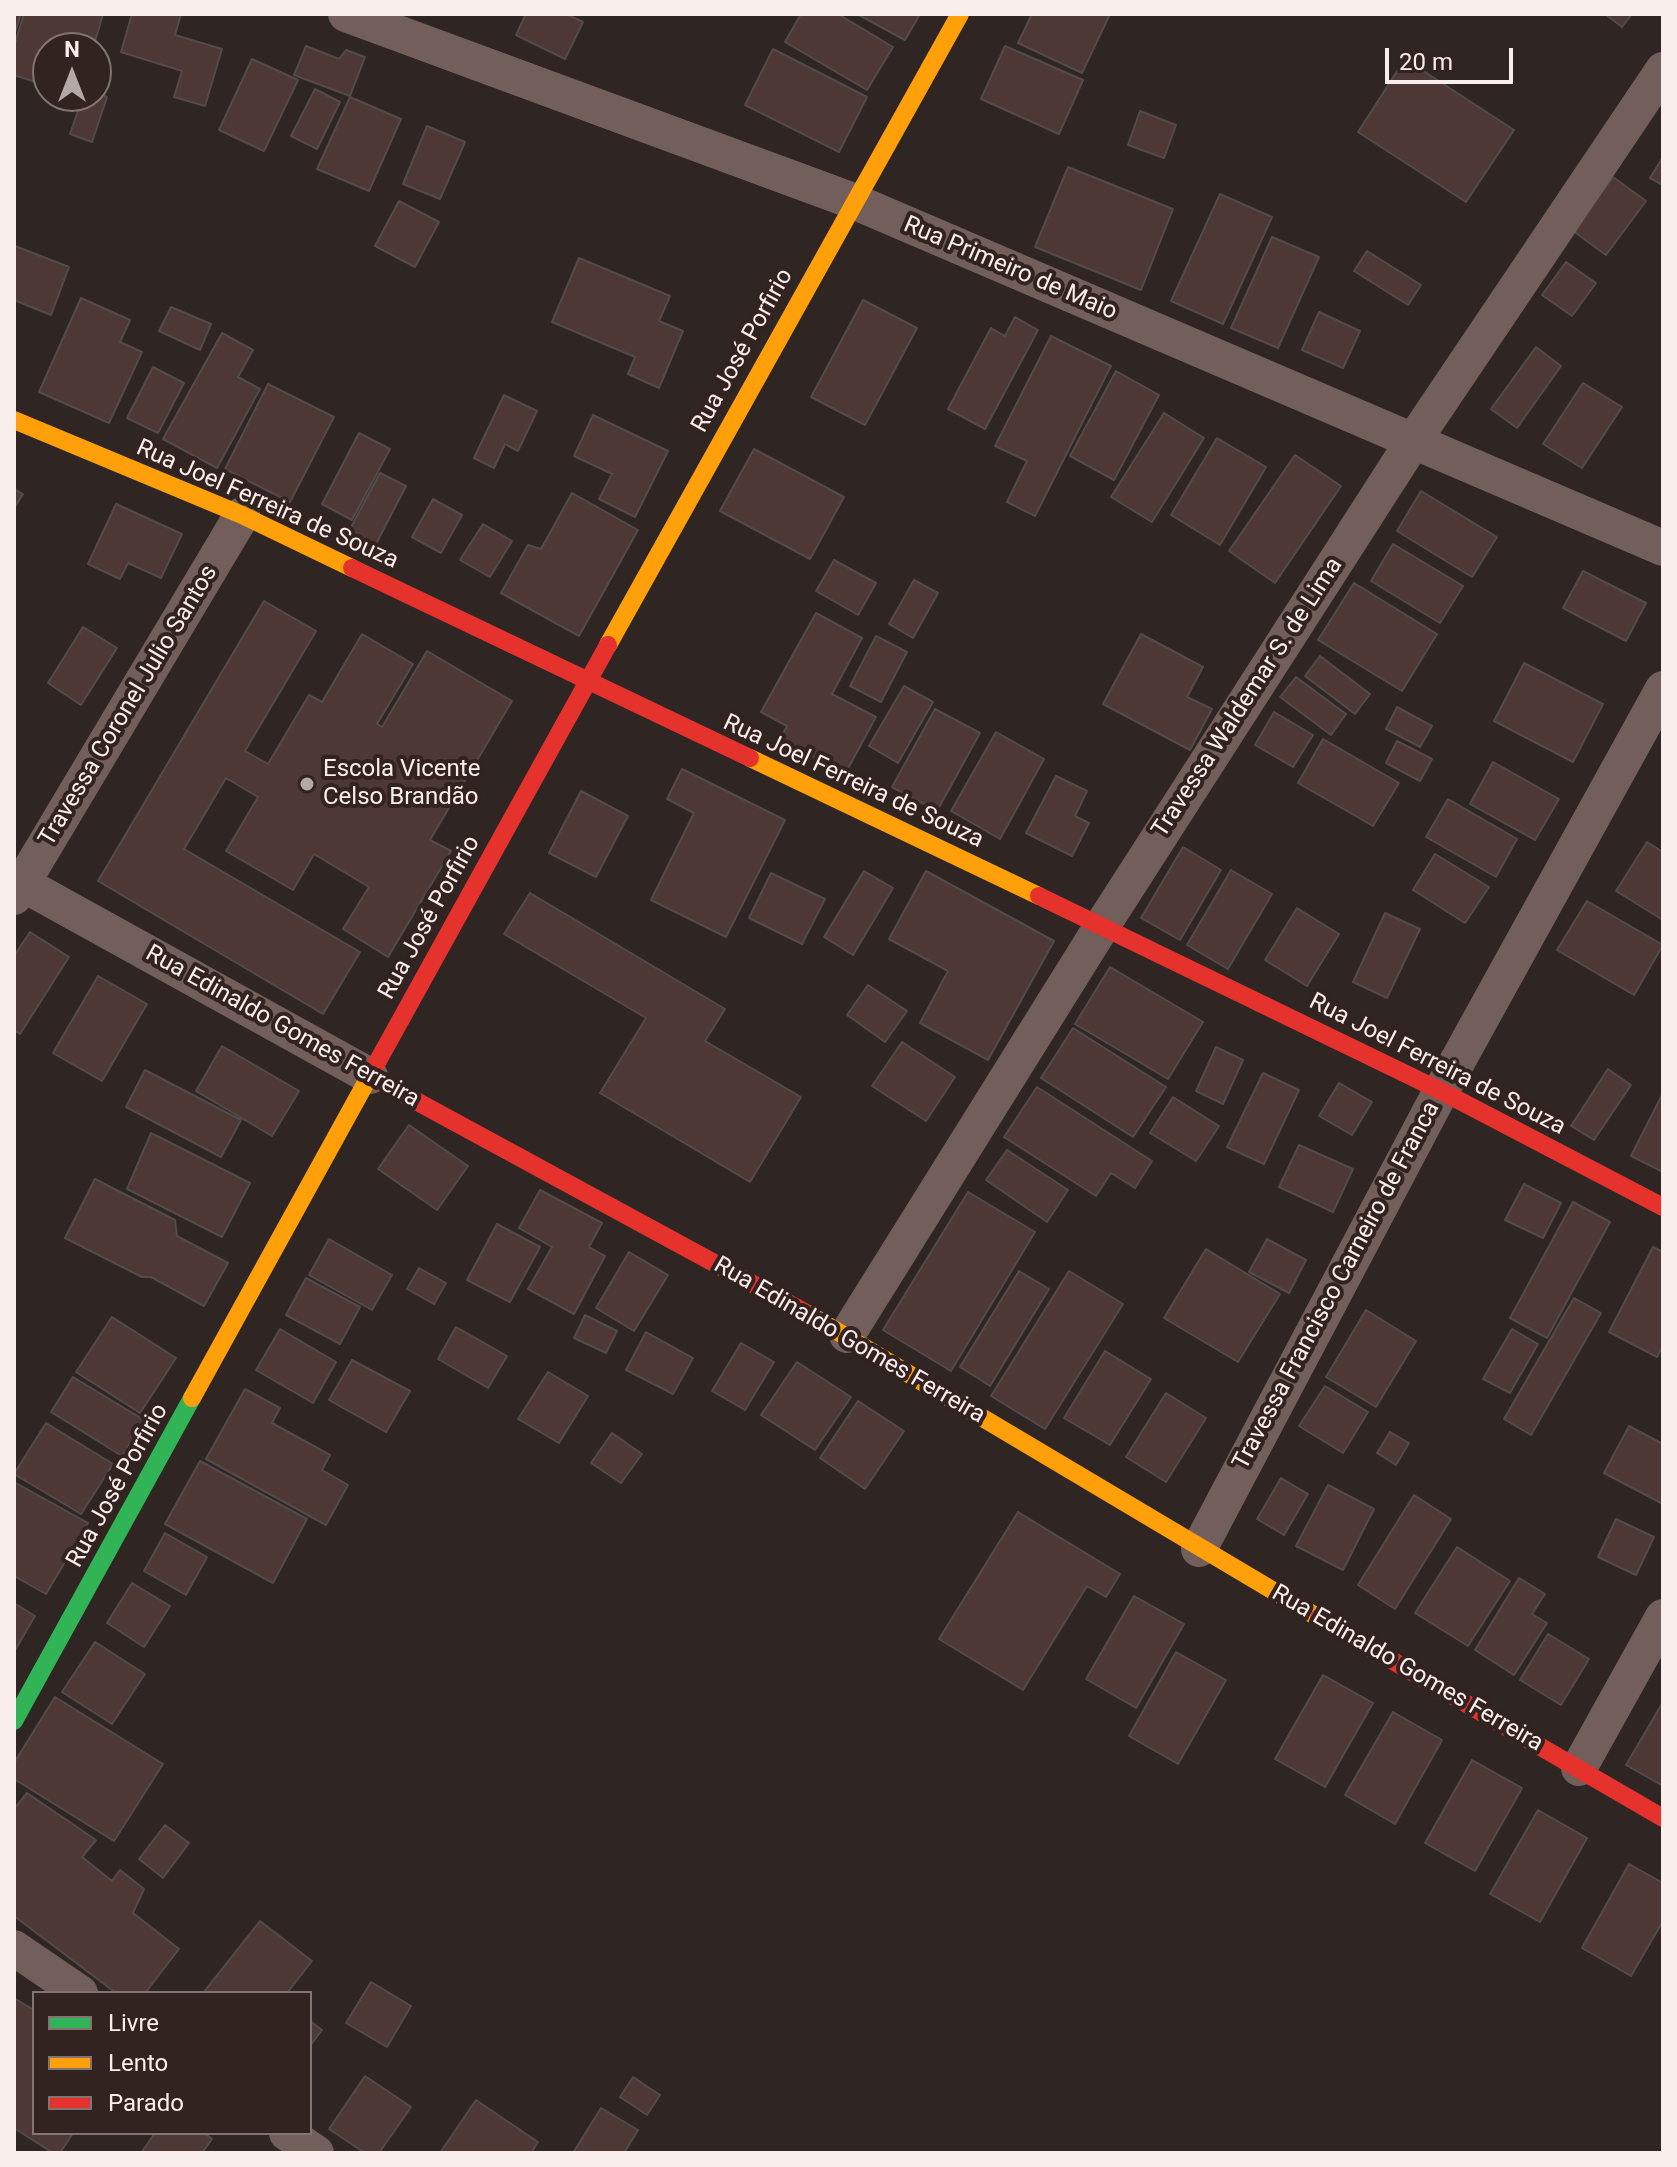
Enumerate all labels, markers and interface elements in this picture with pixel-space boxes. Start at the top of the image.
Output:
north arrow [32,32,112,112]
scale bar [1389,32,1517,82]
text: N [64,37,80,62]
text: 20 m [1399,48,1453,76]
street label: Rua Primeiro de Maio [899,211,1121,327]
street label: Rua José Porfirio [686,264,800,438]
street label: Rua Joel Ferreira de Souza [131,434,403,576]
street label: Travessa Waldemar S. de Lima [1147,553,1349,843]
street label: Travessa Coronel Julio Santos [34,560,224,852]
street label: Rua Joel Ferreira de Souza [718,709,988,855]
place label: Escola Vicente Celso Brandão [323,756,480,812]
marker: Escola Vicente Celso Brandão [298,775,316,793]
street label: Rua José Porfirio [373,831,487,1005]
street label: Rua Edinaldo Gomes Ferreira [140,940,424,1114]
street label: Rua Joel Ferreira de Souza [1304,988,1570,1142]
street label: Travessa Francisco Carneiro de Franca [1227,1097,1447,1475]
street label: Rua Edinaldo Gomes Ferreira [708,1251,990,1431]
street label: Rua José Porfirio [61,1399,175,1573]
street label: Rua Edinaldo Gomes Ferreira [1266,1579,1548,1759]
legend [32,1991,312,2135]
text: Livre [108,2009,159,2037]
text: Lento [108,2049,168,2077]
text: Parado [108,2089,184,2117]

